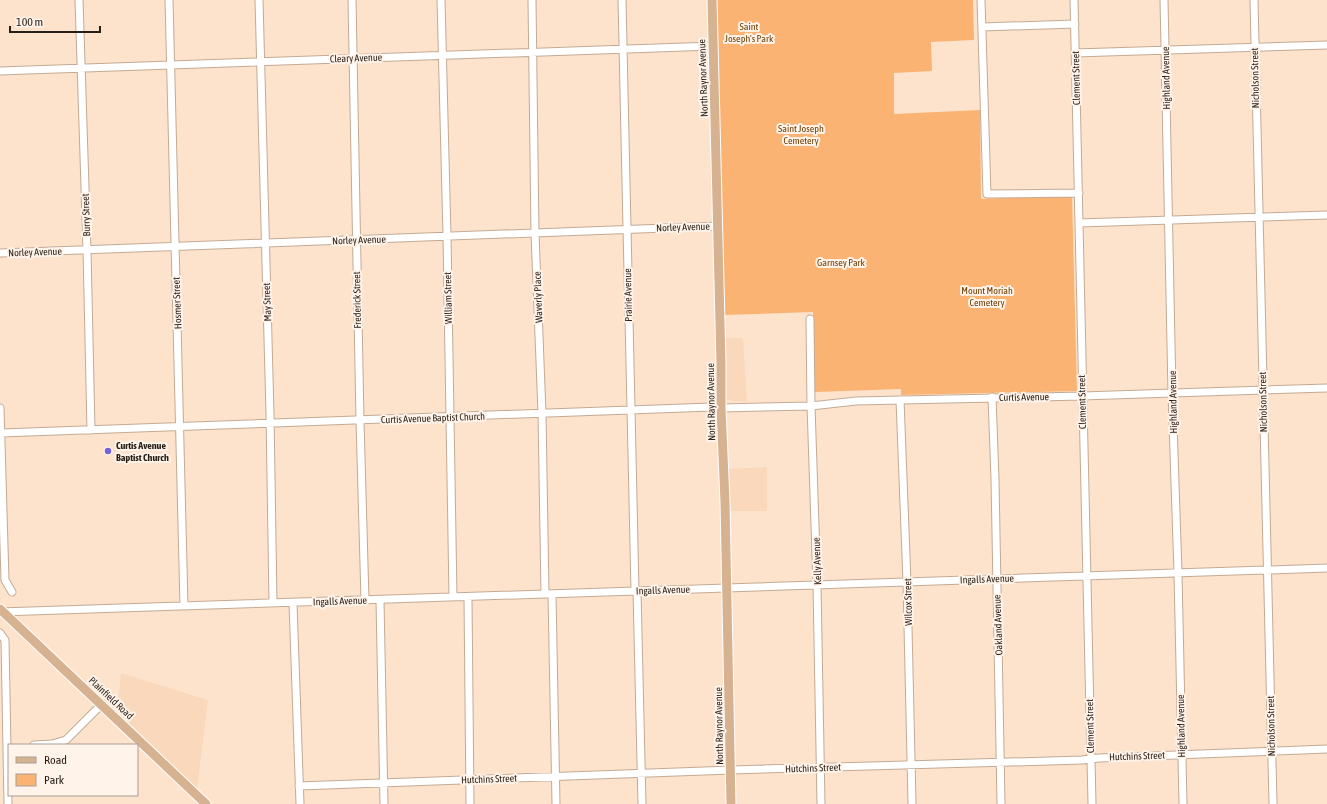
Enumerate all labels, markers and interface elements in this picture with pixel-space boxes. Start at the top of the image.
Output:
scale bar [10,8,100,34]
text: 100 m [16,15,43,29]
park label: Saint Joseph's Park [725,21,774,44]
street label: North Raynor Avenue [696,38,710,117]
street label: Highland Avenue [1160,46,1172,110]
street label: Nicholson Street [1249,48,1261,108]
street label: Clement Street [1070,51,1082,105]
street label: Cleary Avenue [330,52,383,64]
park label: Saint Joseph Cemetery [778,123,824,146]
street label: Burry Street [80,193,92,237]
street label: Norley Avenue [656,221,710,233]
street label: Norley Avenue [332,234,386,246]
street label: Norley Avenue [8,246,62,258]
park label: Garnsey Park [817,257,866,268]
street label: Prairie Avenue [622,268,634,322]
street label: Frederick Street [351,271,363,329]
street label: Waverly Place [532,271,544,323]
street label: William Street [442,272,454,324]
street label: Hosmer Street [171,277,183,329]
street label: May Street [261,282,273,322]
park label: Mount Moriah Cemetery [961,285,1013,308]
street label: North Raynor Avenue [705,363,717,441]
street label: Highland Avenue [1167,370,1179,434]
street label: Nicholson Street [1257,372,1269,432]
street label: Clement Street [1076,375,1088,429]
street label: Curtis Avenue [999,391,1050,403]
street label: Curtis Avenue Baptist Church [381,411,485,425]
place label: Curtis Avenue Baptist Church [116,440,169,463]
marker: Curtis Avenue Baptist Church [103,446,113,456]
street label: Kelly Avenue [811,537,823,585]
street label: Ingalls Avenue [960,573,1015,585]
street label: Wilcox Street [902,578,914,626]
street label: Ingalls Avenue [636,584,691,596]
street label: Oakland Avenue [991,594,1005,656]
street label: Ingalls Avenue [313,595,368,607]
street label: Plainfield Road [87,675,136,722]
street label: North Raynor Avenue [713,687,725,765]
street label: Highland Avenue [1175,694,1187,758]
street label: Nicholson Street [1265,696,1277,756]
street label: Clement Street [1084,699,1096,753]
legend [8,744,138,796]
street label: Hutchins Street [1109,750,1165,762]
text: Road [44,753,67,767]
street label: Hutchins Street [785,762,841,774]
text: Park [44,773,65,787]
street label: Hutchins Street [461,773,517,785]

